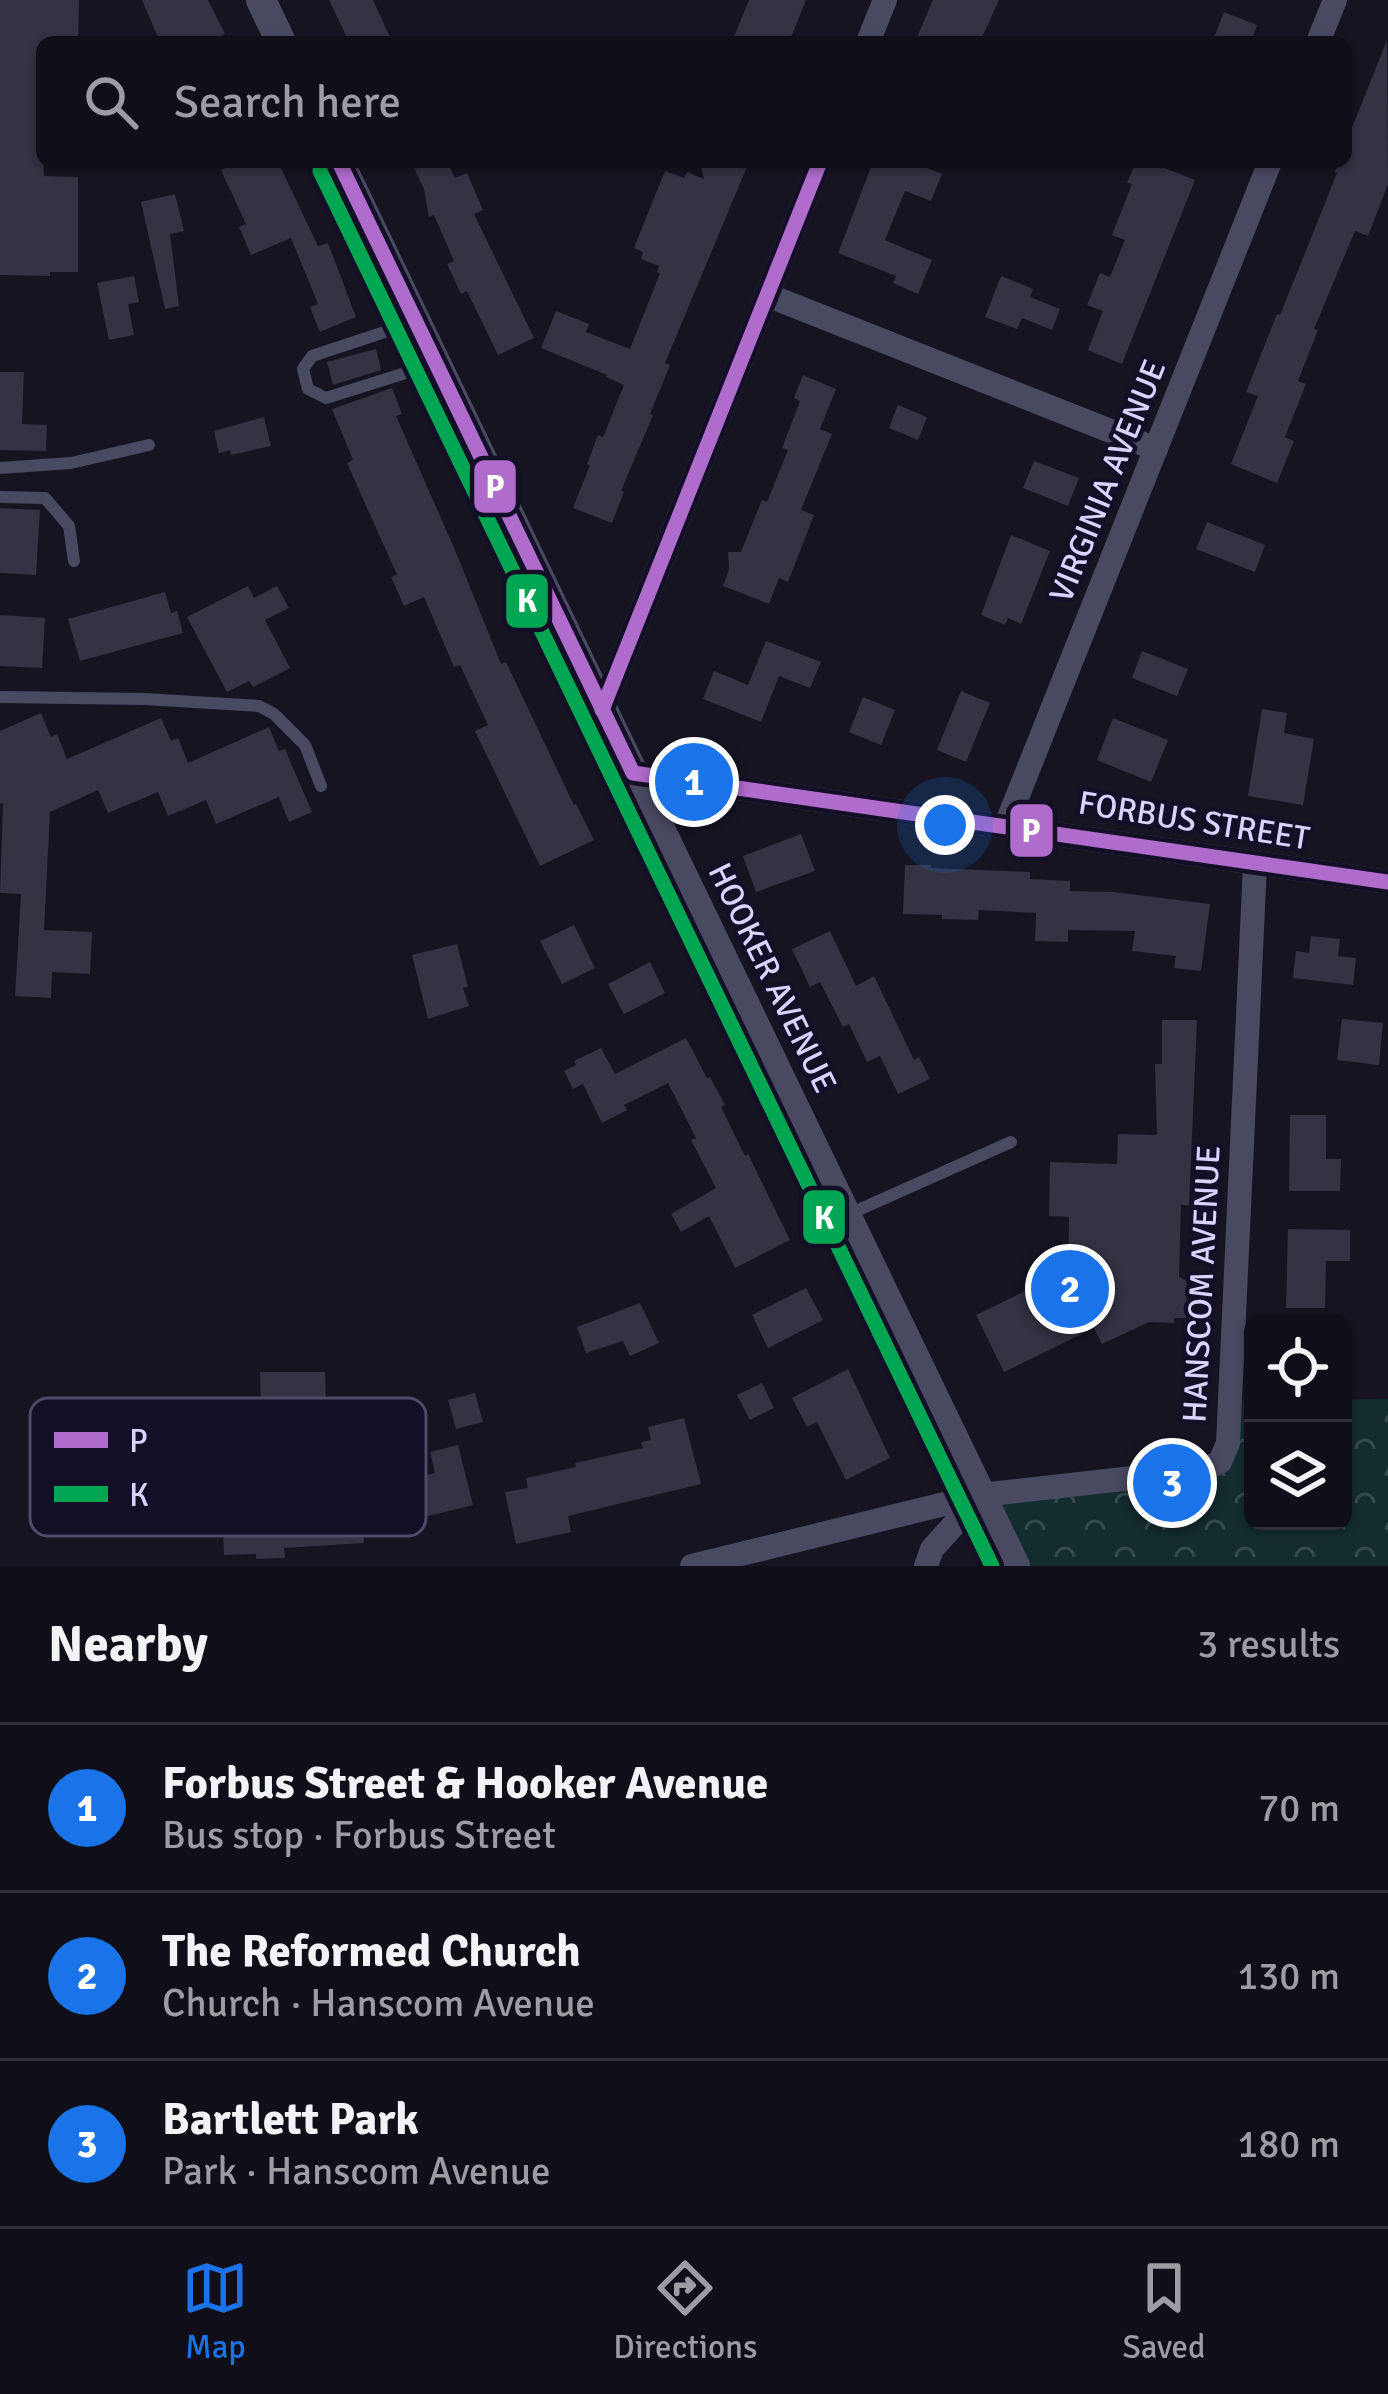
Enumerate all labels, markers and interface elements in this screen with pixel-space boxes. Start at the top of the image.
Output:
search box [36,36,1352,168]
icon: search [78,69,144,135]
text: Search here [174,75,401,130]
street label: VIRGINIA AVENUE [1041,354,1175,608]
line badge: P [472,458,518,515]
text: P [485,467,505,508]
line badge: K [504,572,550,630]
text: K [517,581,538,622]
pin: 1 [655,737,733,827]
street label: FORBUS STREET [1076,782,1312,860]
your location [915,795,975,855]
line badge: P [1008,802,1055,859]
text: P [1021,811,1041,852]
street label: HOOKER AVENUE [699,856,845,1100]
street label: HANSCOM AVENUE [1174,1144,1230,1424]
line badge: K [801,1188,847,1246]
text: K [814,1198,835,1239]
pin: 2 [1031,1244,1109,1334]
map controls [1244,1314,1352,1530]
button: locate [1244,1314,1352,1422]
legend [30,1398,426,1536]
text: P [129,1421,148,1462]
button: layers [1244,1422,1352,1530]
pin: 3 [1133,1438,1211,1528]
text: K [129,1475,149,1516]
text: Nearby [48,1613,208,1676]
text: 3 results [1197,1620,1340,1668]
text: Forbus Street & Hooker Avenue [162,1756,768,1811]
text: 1 [76,1784,98,1832]
text: 70 m [1258,1784,1340,1832]
text: Bus stop · Forbus Street [162,1811,556,1859]
text: The Reformed Church [162,1924,581,1979]
text: 2 [76,1952,98,2000]
text: 130 m [1237,1952,1340,2000]
text: Church · Hanscom Avenue [162,1979,595,2027]
text: Bartlett Park [162,2092,419,2147]
text: 3 [76,2120,98,2168]
text: 180 m [1237,2120,1340,2168]
text: Park · Hanscom Avenue [162,2147,551,2195]
tab: Map [182,2255,248,2368]
tab: Directions [613,2255,758,2368]
tab: Saved [1122,2255,1206,2368]

